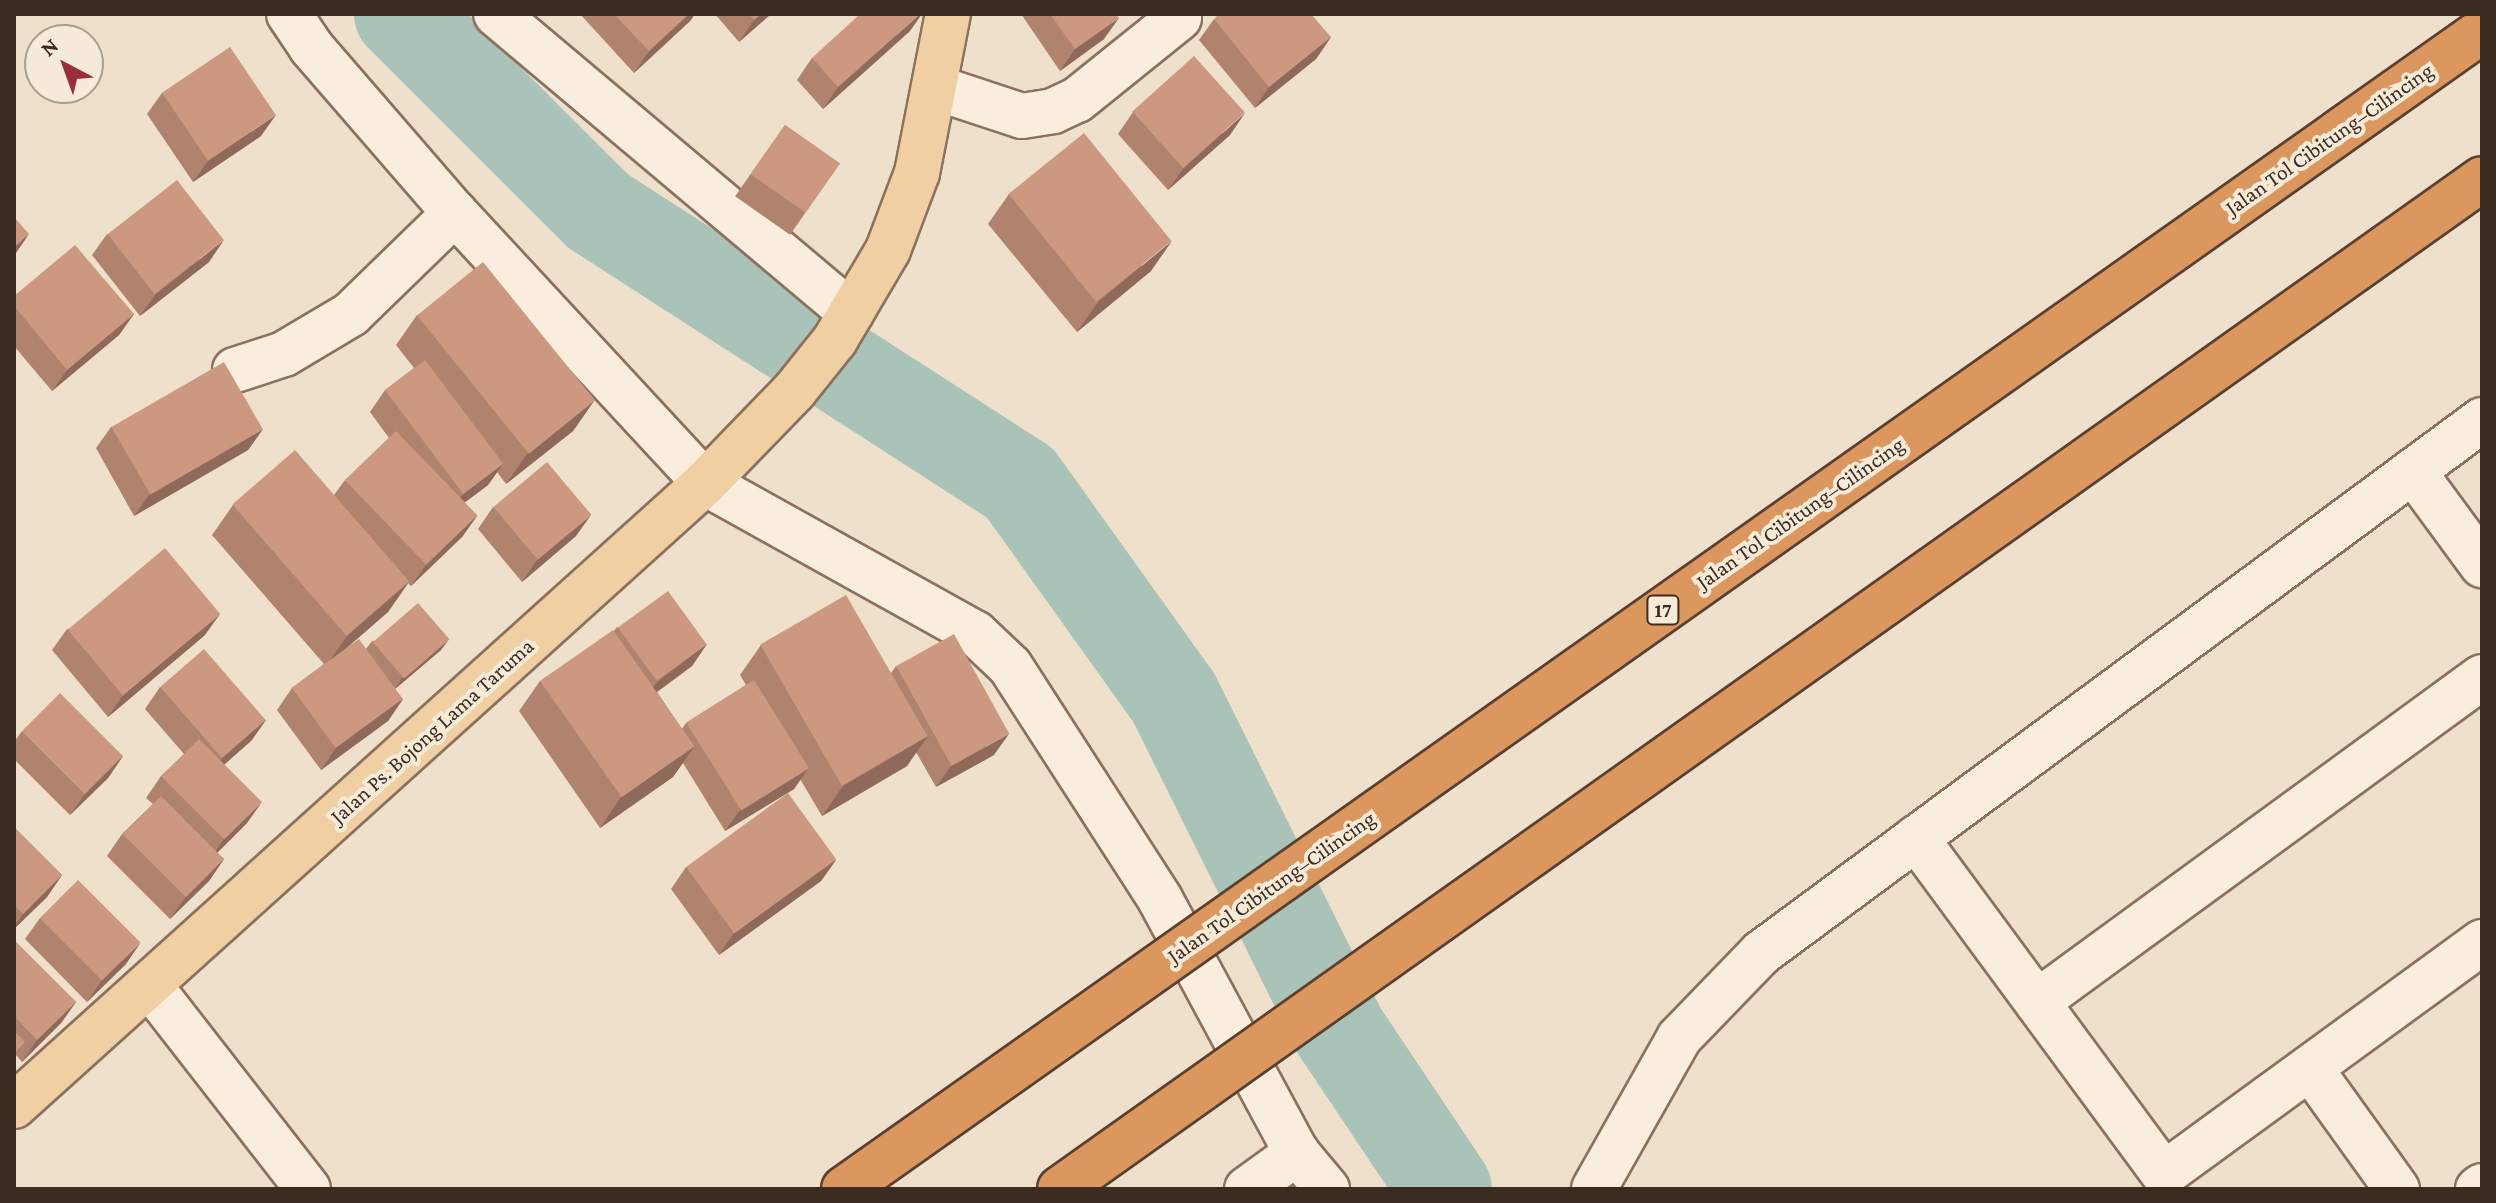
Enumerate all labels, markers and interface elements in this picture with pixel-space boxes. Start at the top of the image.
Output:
north arrow [24,24,104,104]
text: N [35,33,63,61]
street label: Jalan Tol Cibitung–Cilincing [2220,57,2438,221]
street label: Jalan Tol Cibitung–Cilincing [1691,431,1909,595]
road number: 17 [1645,594,1681,626]
street label: Jalan Ps. Bojong Lama Taruma [325,633,539,829]
street label: Jalan Tol Cibitung–Cilincing [1162,805,1380,969]

